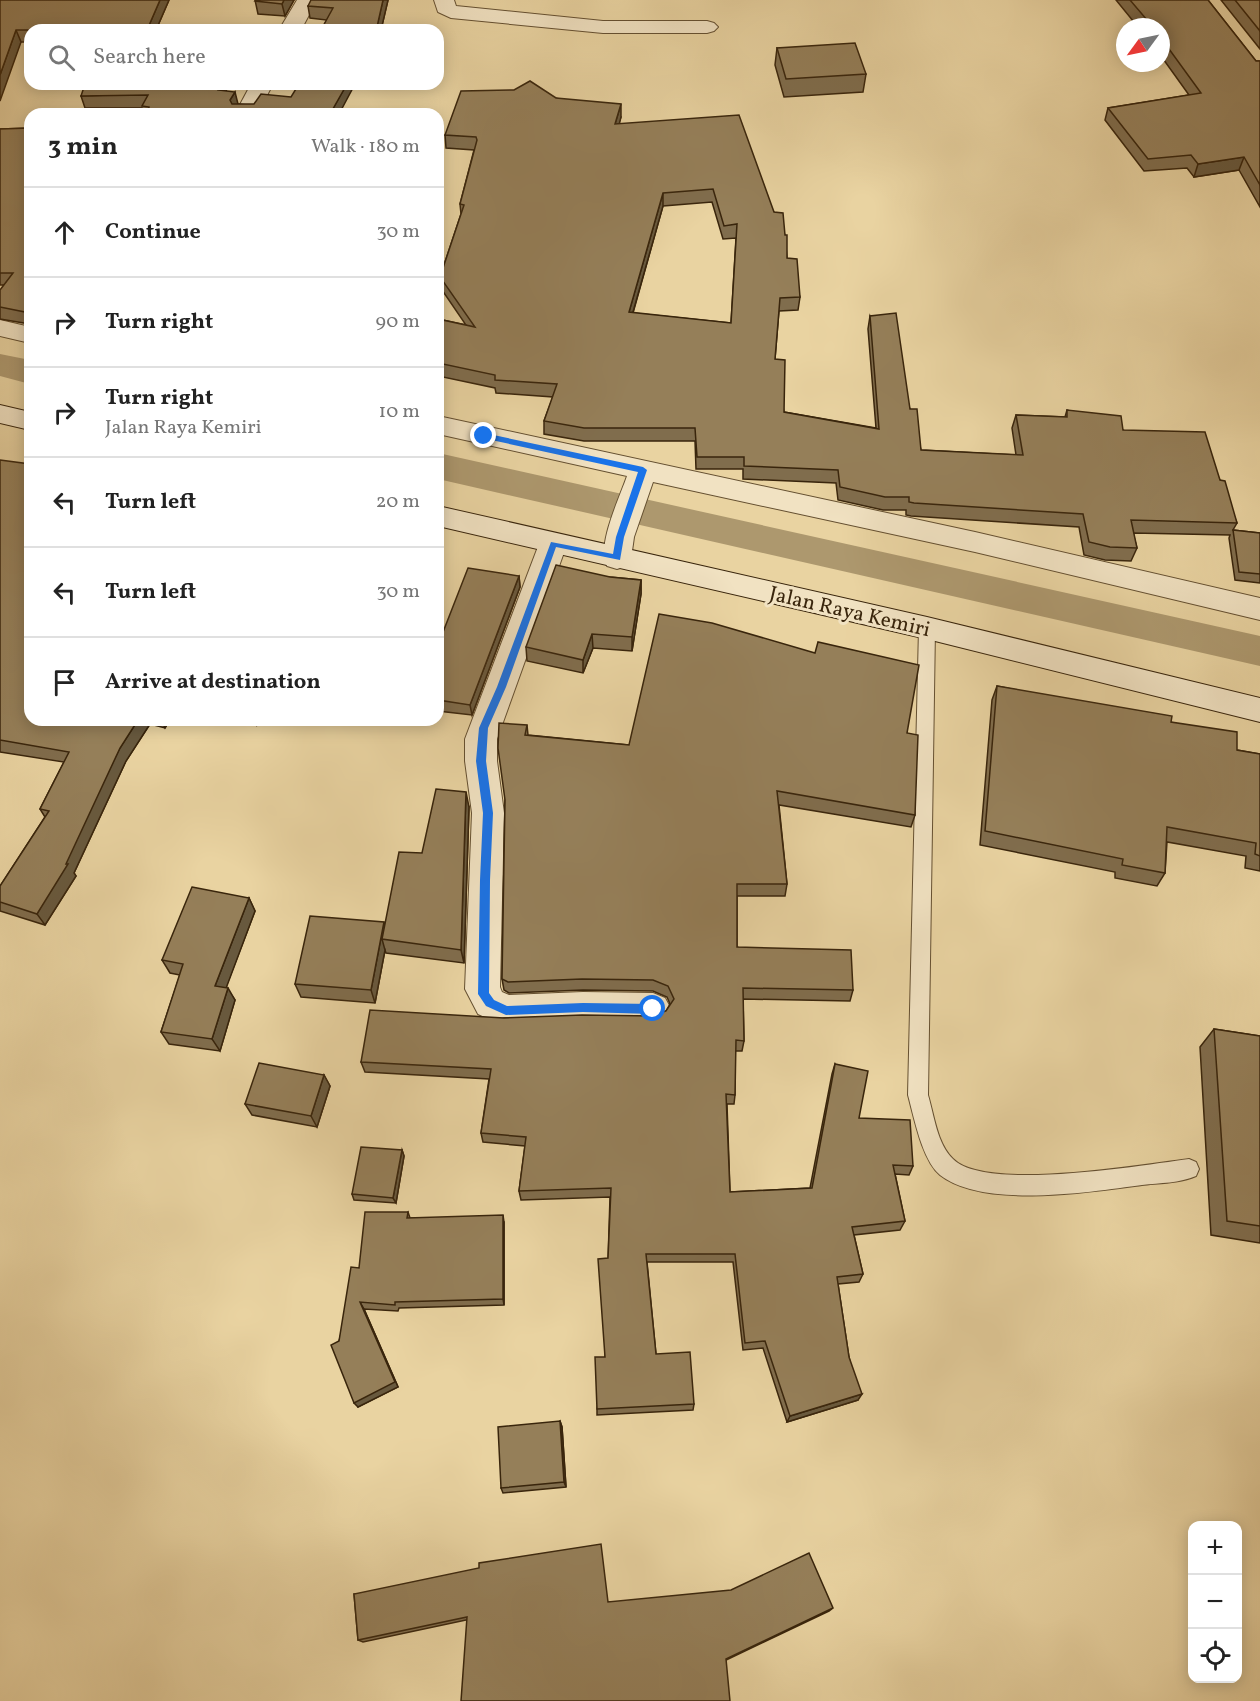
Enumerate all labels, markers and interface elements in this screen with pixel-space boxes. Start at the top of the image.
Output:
north arrow [1116,18,1170,72]
search box [24,24,444,90]
icon: search [45,41,78,74]
text: Search here [93,42,206,73]
text: 3 min [48,129,118,165]
text: Walk · 180 m [311,133,420,161]
icon: ahead [48,216,81,249]
text: Continue [105,217,201,248]
text: 30 m [376,218,420,246]
icon: right [48,306,81,339]
text: Turn right [105,307,213,338]
text: 90 m [376,308,420,336]
text: Turn right [105,383,213,414]
icon: right [48,396,81,429]
text: 10 m [379,398,420,426]
text: Jalan Raya Kemiri [105,414,262,442]
route end [470,422,496,448]
icon: left [48,486,81,519]
text: Turn left [105,487,196,518]
text: 20 m [376,488,420,516]
icon: left [48,576,81,609]
text: Turn left [105,577,196,608]
text: 30 m [376,578,420,606]
street label: Jalan Raya Kemiri [766,580,933,645]
icon: arrive [48,666,81,699]
text: Arrive at destination [105,667,321,698]
route start [639,995,665,1021]
map controls [1188,1521,1242,1683]
button: + [1188,1521,1242,1575]
button: − [1188,1575,1242,1629]
button: locate [1188,1629,1242,1683]

